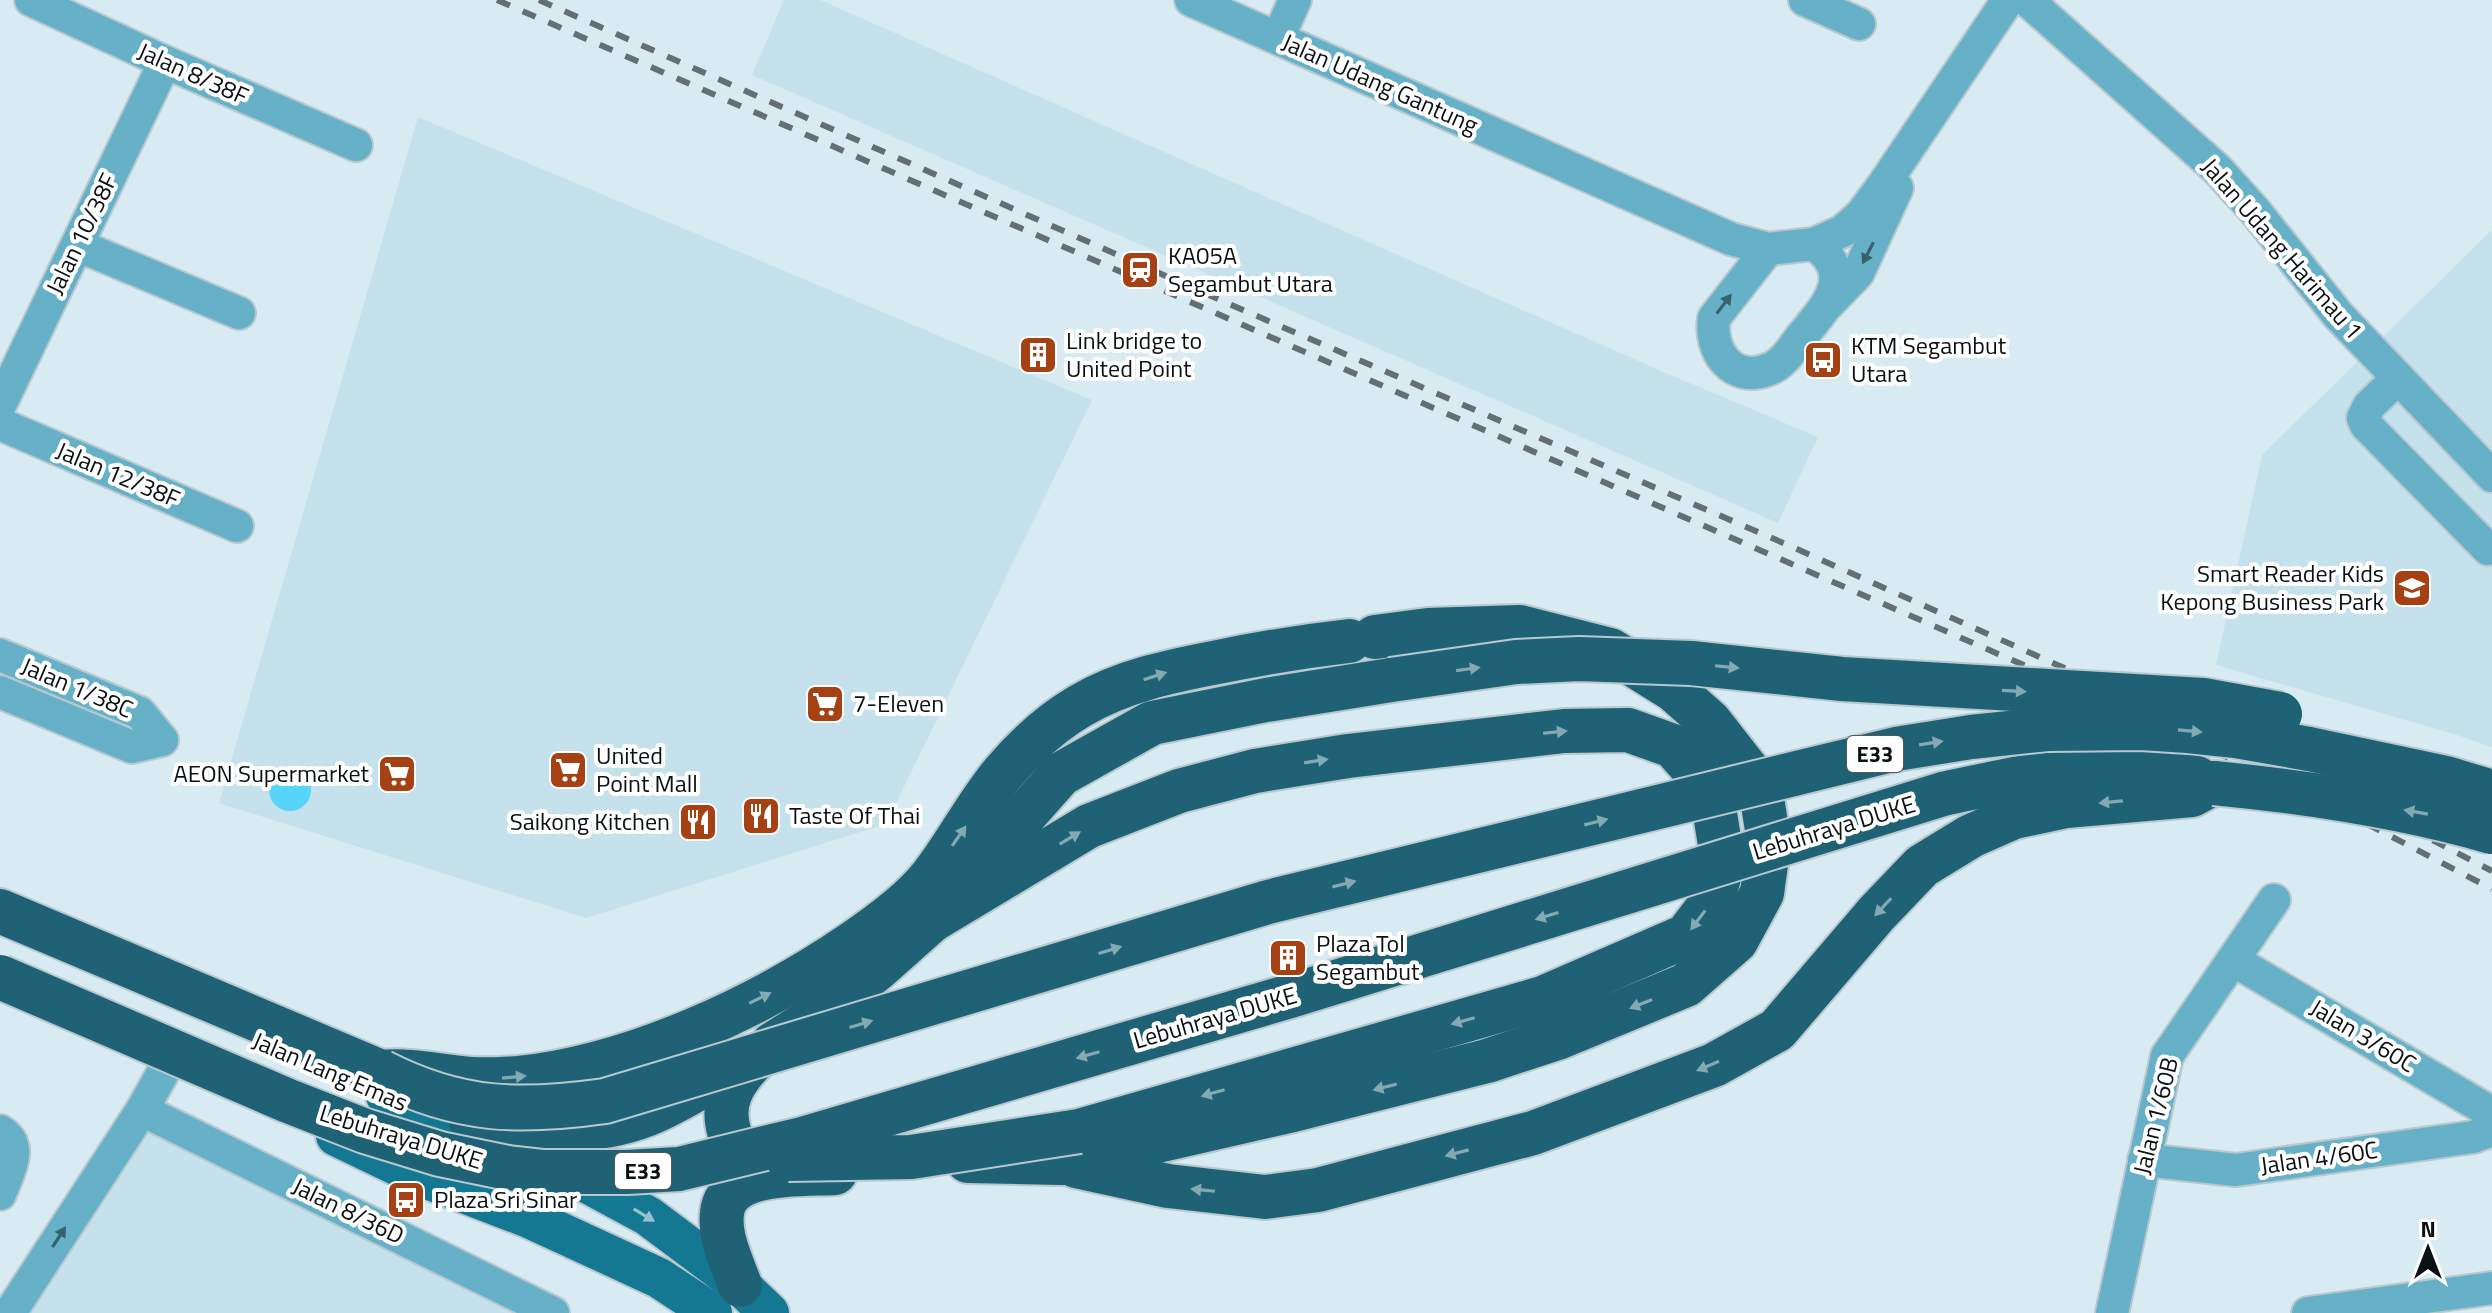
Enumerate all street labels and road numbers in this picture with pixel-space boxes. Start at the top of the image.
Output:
street label: Jalan Udang Gantung [1277,24,1484,142]
street label: Jalan 8/38F [132,33,254,113]
street label: Jalan Udang Harimau 1 [2194,150,2372,347]
street label: Jalan 10/38F [36,167,126,300]
street label: Jalan 12/38F [51,432,186,516]
street label: Jalan 1/38C [16,647,139,727]
road number: E33 [1847,736,1903,772]
street label: Lebuhraya DUKE [1748,785,1920,869]
street label: Lebuhraya DUKE [1129,977,1301,1058]
street label: Jalan 3/60C [2304,989,2423,1081]
street label: Jalan Lang Emas [247,1022,413,1120]
street label: Jalan 1/60B [2123,1053,2187,1178]
street label: Lebuhraya DUKE [315,1094,487,1178]
street label: Jalan 4/60C [2258,1131,2380,1183]
road number: E33 [615,1153,671,1189]
street label: Jalan 8/36D [286,1168,410,1253]

